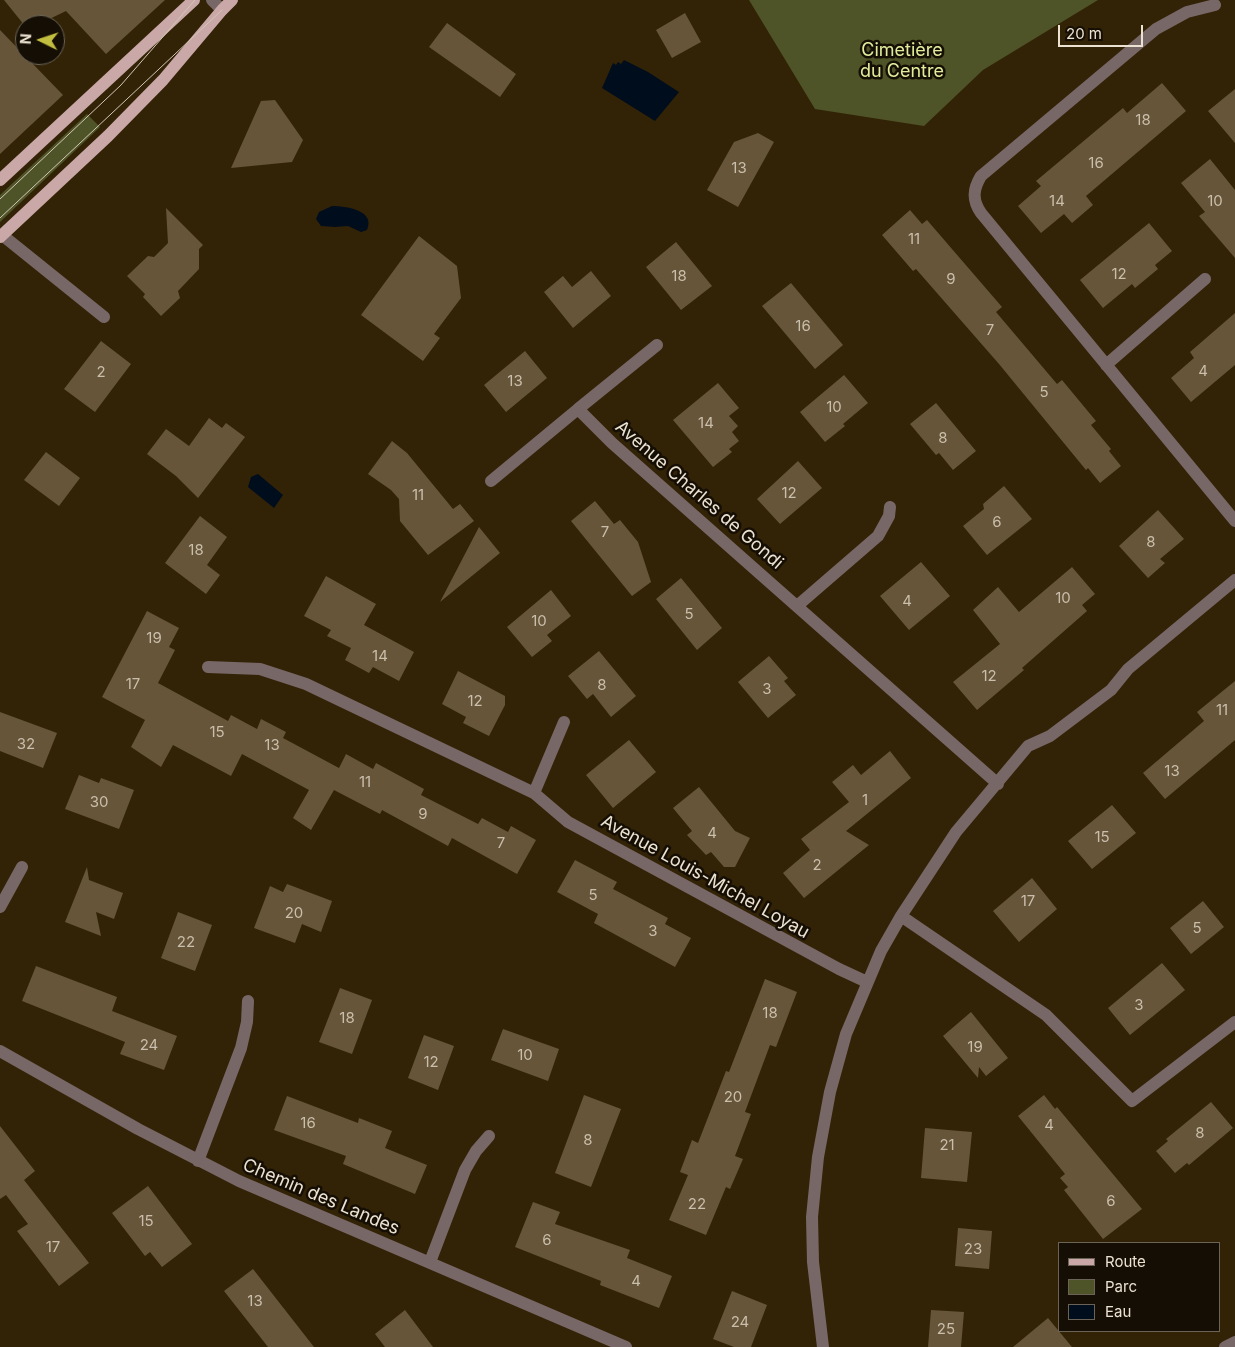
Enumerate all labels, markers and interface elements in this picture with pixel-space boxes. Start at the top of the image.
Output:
north arrow [15,15,65,65]
scale bar [1060,15,1145,47]
text: 20 m [1066,24,1102,43]
text: N [17,33,34,45]
park label: Cimetière du Centre [860,40,944,82]
house number: 18 [1135,111,1151,129]
house number: 16 [1088,154,1104,172]
house number: 13 [731,159,747,177]
house number: 14 [1049,192,1065,210]
house number: 10 [1207,192,1223,210]
house number: 11 [908,230,920,248]
house number: 12 [1111,265,1127,283]
house number: 18 [671,267,687,285]
house number: 9 [946,270,956,288]
house number: 16 [795,317,811,335]
house number: 7 [986,321,994,339]
house number: 4 [1198,362,1208,380]
house number: 2 [96,363,106,381]
house number: 13 [507,372,523,390]
house number: 5 [1039,383,1049,401]
house number: 10 [826,398,842,416]
house number: 14 [698,414,714,432]
street label: Avenue Charles de Gondi [611,416,787,574]
house number: 8 [938,429,948,447]
house number: 12 [781,484,797,502]
house number: 11 [412,486,424,504]
house number: 6 [992,513,1002,531]
house number: 7 [601,523,609,541]
house number: 8 [1146,533,1156,551]
house number: 18 [188,541,204,559]
house number: 10 [1055,589,1071,607]
house number: 4 [902,592,912,610]
house number: 5 [684,605,694,623]
house number: 10 [531,612,547,630]
house number: 19 [146,629,162,647]
house number: 14 [372,647,388,665]
house number: 12 [981,667,997,685]
house number: 17 [126,675,140,693]
house number: 8 [597,676,607,694]
house number: 3 [762,680,772,698]
house number: 12 [467,692,483,710]
house number: 11 [1216,701,1228,719]
house number: 15 [209,723,225,741]
house number: 32 [17,735,35,753]
house number: 13 [264,736,280,754]
house number: 13 [1164,762,1180,780]
house number: 11 [359,773,371,791]
house number: 1 [862,791,868,809]
house number: 30 [90,793,108,811]
house number: 9 [418,805,428,823]
street label: Avenue Louis-Michel Loyau [597,811,813,943]
house number: 4 [707,824,717,842]
house number: 15 [1094,828,1110,846]
house number: 7 [497,834,505,852]
house number: 2 [812,856,822,874]
house number: 5 [588,886,598,904]
house number: 17 [1021,892,1035,910]
house number: 20 [285,904,303,922]
house number: 5 [1192,919,1202,937]
house number: 3 [648,922,658,940]
house number: 22 [177,933,195,951]
house number: 3 [1134,996,1144,1014]
house number: 18 [762,1004,778,1022]
house number: 18 [339,1009,355,1027]
house number: 24 [140,1036,158,1054]
house number: 19 [967,1038,983,1056]
house number: 10 [517,1046,533,1064]
house number: 12 [423,1053,439,1071]
house number: 20 [724,1088,742,1106]
house number: 16 [300,1114,316,1132]
house number: 4 [1044,1116,1054,1134]
house number: 8 [1195,1124,1205,1142]
house number: 8 [583,1131,593,1149]
house number: 21 [939,1136,955,1154]
street label: Chemin des Landes [239,1154,403,1240]
house number: 6 [1106,1192,1116,1210]
house number: 22 [688,1195,706,1213]
house number: 15 [138,1212,154,1230]
house number: 6 [542,1231,552,1249]
house number: 17 [46,1238,60,1256]
house number: 23 [964,1240,982,1258]
legend [1058,1242,1220,1332]
text: Route [1105,1252,1146,1271]
house number: 4 [631,1272,641,1290]
text: Parc [1105,1277,1137,1296]
house number: 13 [247,1292,263,1310]
text: Eau [1105,1302,1131,1321]
house number: 24 [731,1313,749,1331]
house number: 25 [937,1320,955,1338]

